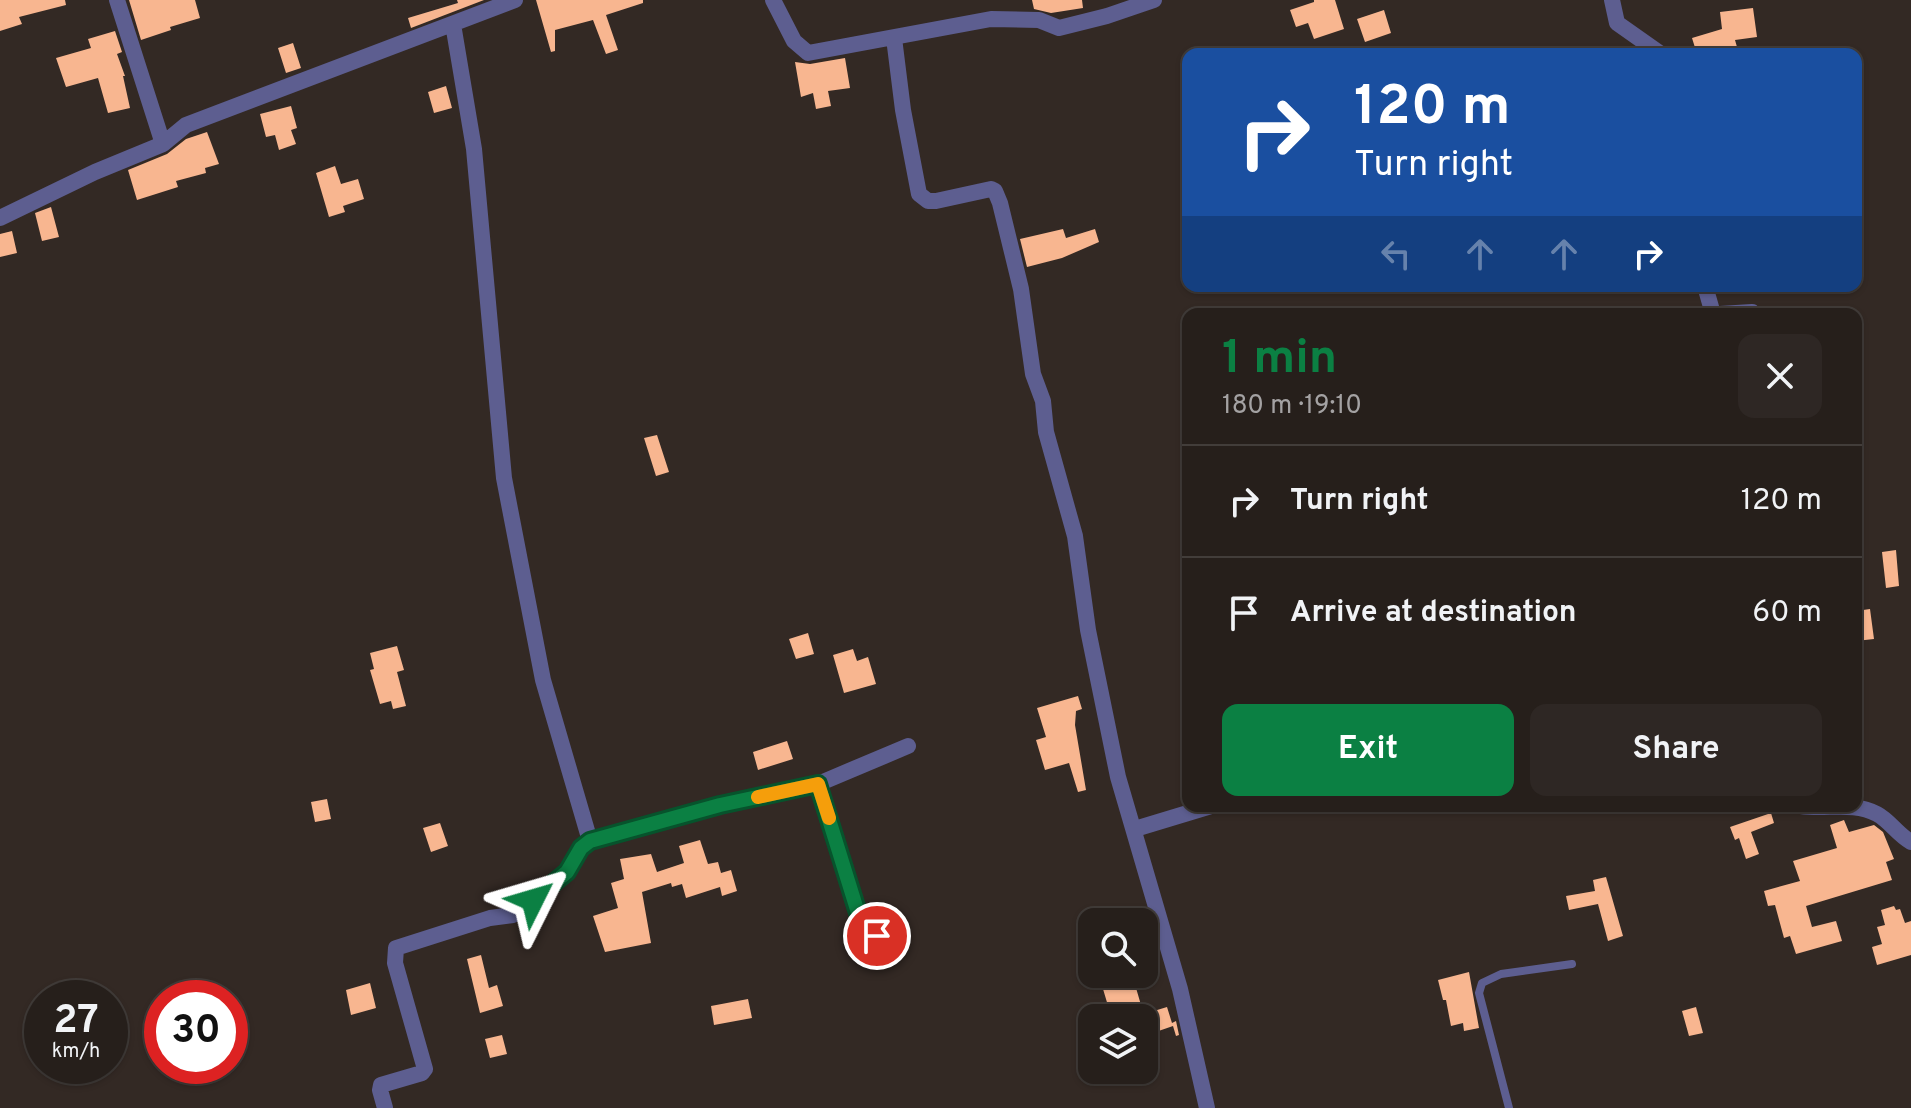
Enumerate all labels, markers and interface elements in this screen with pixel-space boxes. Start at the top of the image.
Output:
text: 120 m [1354,74,1511,144]
icon: right [1222,80,1326,184]
text: Turn right [1354,143,1513,189]
icon: left [1374,232,1418,276]
icon: ahead [1458,232,1502,276]
icon: ahead [1542,232,1586,276]
icon: right [1626,232,1670,276]
text: 1 min [1222,330,1337,390]
button: close [1738,334,1822,418]
text: 180 m · 19:10 [1222,390,1362,423]
icon: right [1222,479,1266,523]
text: Turn right [1290,483,1428,520]
text: 120 m [1741,483,1822,520]
icon: arrive [1222,591,1266,635]
text: Arrive at destination [1290,595,1576,632]
text: 60 m [1752,595,1822,632]
button: Exit [1222,704,1514,796]
button: Share [1530,704,1822,796]
position arrow [491,858,575,942]
pin [843,902,911,970]
map controls [1078,908,1158,1084]
button: search [1078,908,1158,988]
icon: arrive [855,914,899,958]
speed limit sign: 30 [144,980,248,1084]
text: 27 [53,997,99,1047]
button: layers [1078,1004,1158,1084]
text: km/h [52,1039,100,1065]

